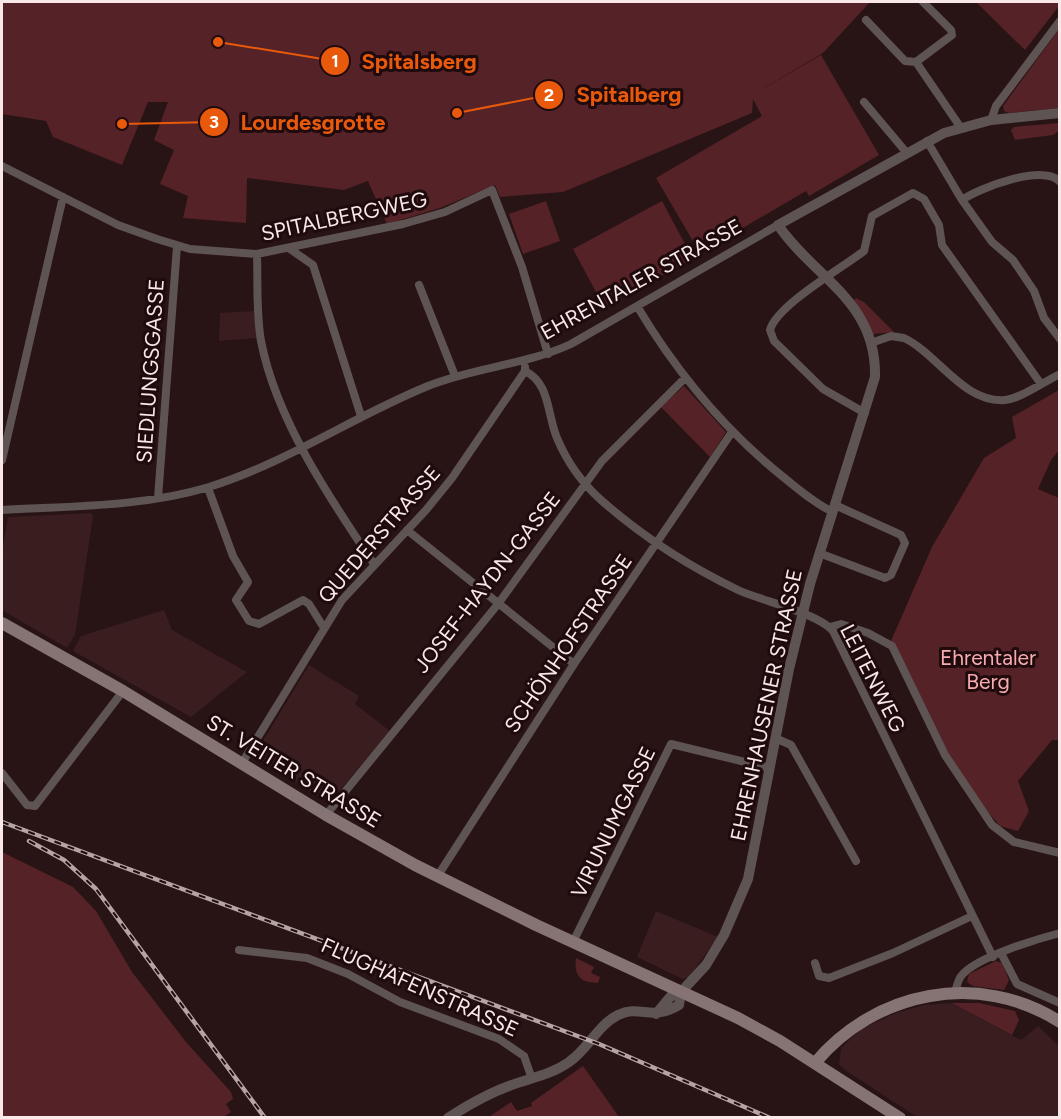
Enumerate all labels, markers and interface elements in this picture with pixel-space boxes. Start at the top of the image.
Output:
callout: Spitalsberg [320,41,489,81]
text: Spitalsberg [361,48,477,75]
text: 1 [331,50,339,72]
callout: Spitalberg [534,75,693,115]
text: Spitalberg [577,81,681,108]
text: 2 [544,84,554,106]
callout: Lourdesgrotte [199,102,398,142]
text: Lourdesgrotte [241,109,385,136]
text: 3 [209,111,219,133]
street label: SPITALBERGWEG [259,186,429,246]
street label: EHRENTALER STRASSE [536,213,746,345]
street label: SIEDLUNGSGASSE [131,278,169,464]
street label: QUEDERSTRASSE [313,460,445,608]
street label: JOSEF-HAYDN-GASSE [409,487,565,677]
street label: SCHÖNHOFSTRASSE [499,549,637,737]
street label: EHRENHAUSENER STRASSE [725,567,807,843]
street label: LEITENWEG [835,620,911,736]
park label: Ehrentaler Berg [940,645,1036,694]
street label: ST. VEITER STRASSE [202,709,386,833]
street label: VIRUNUMGASSE [566,742,660,902]
street label: FLUGHAFENSTRASSE [317,932,523,1042]

